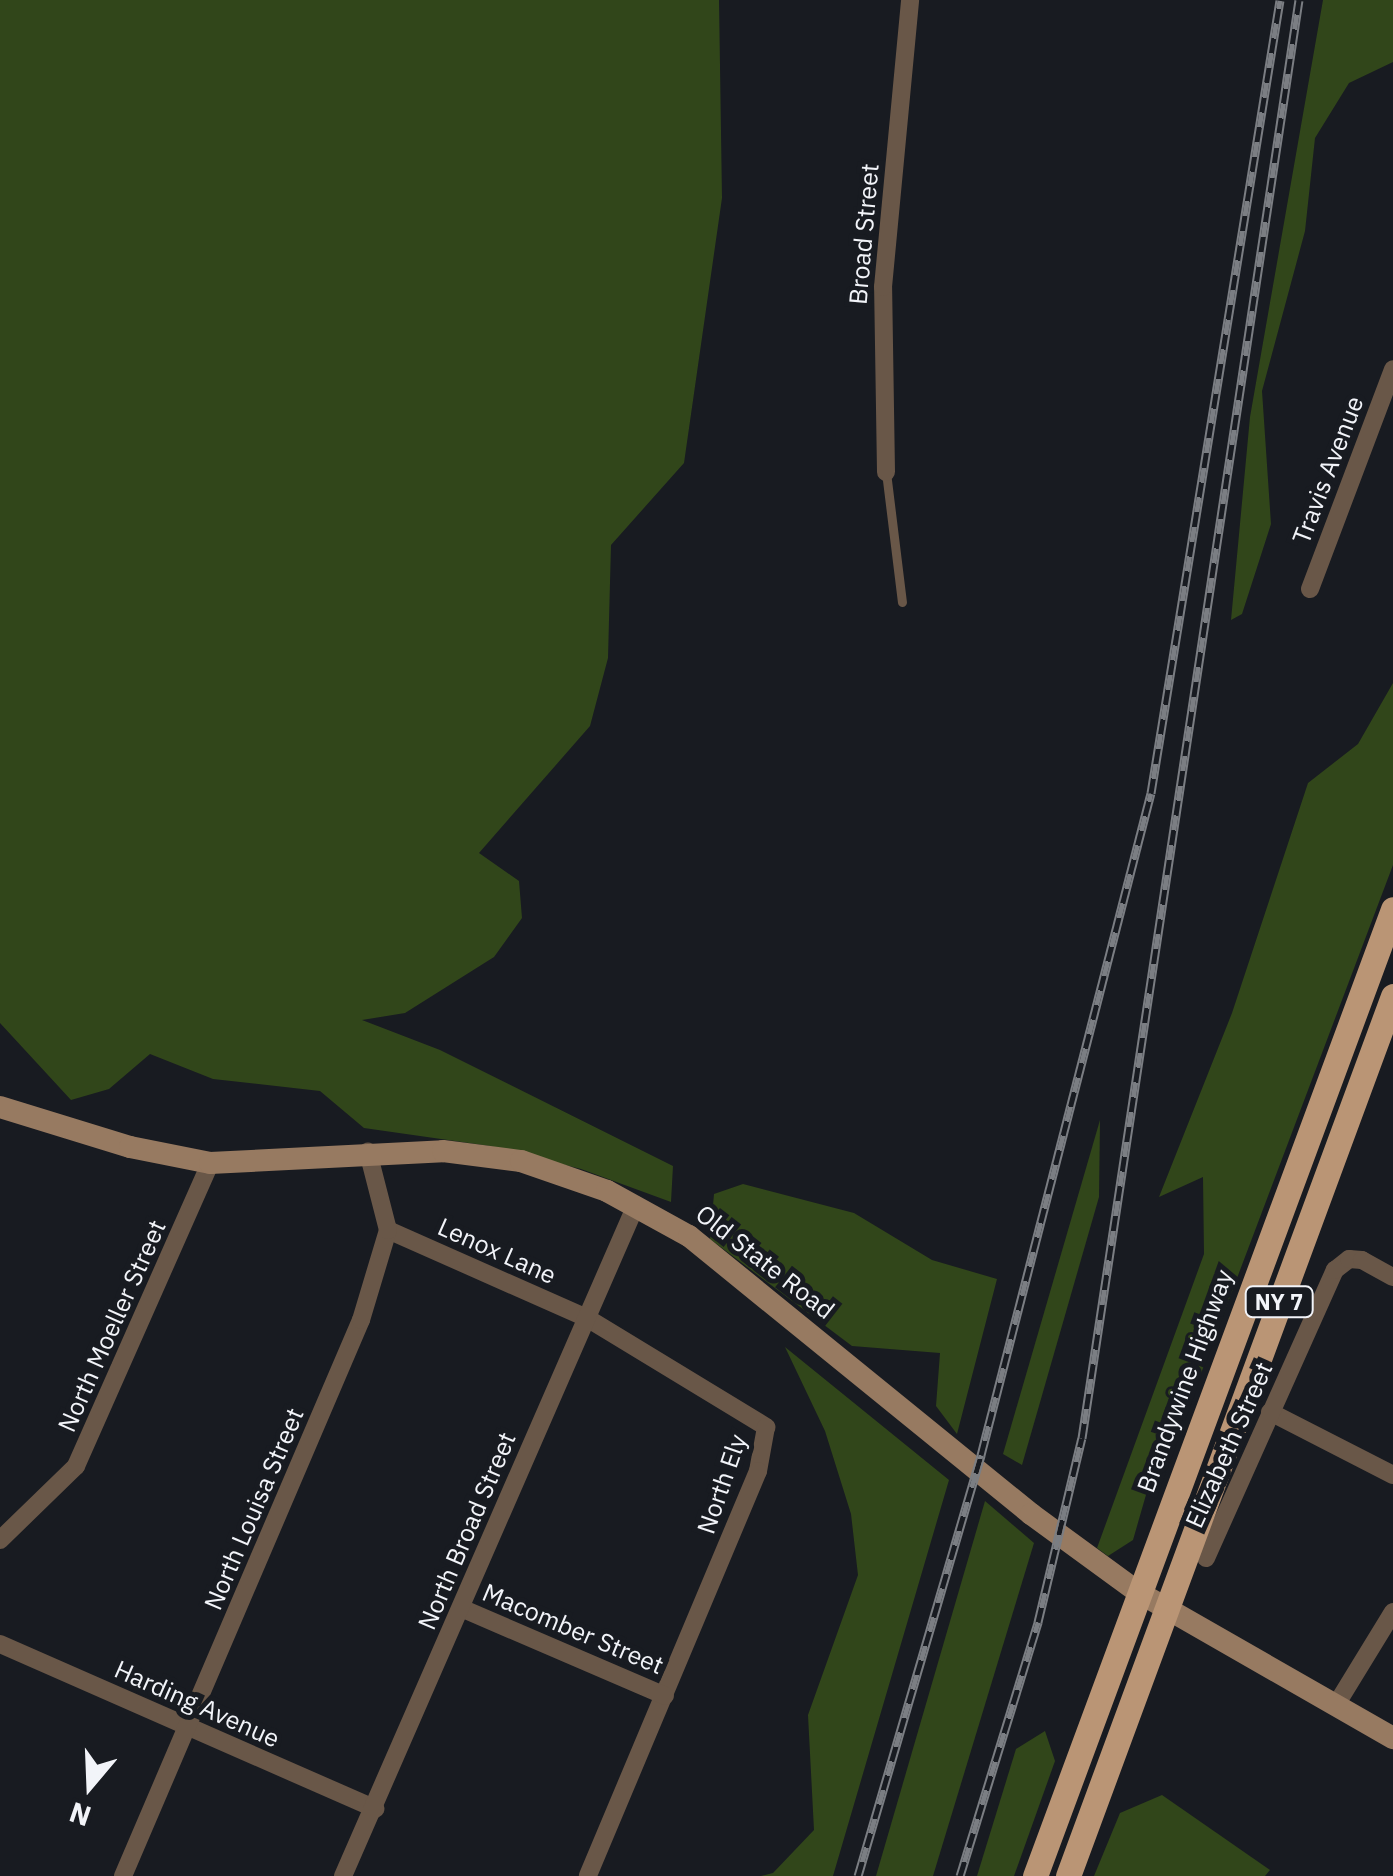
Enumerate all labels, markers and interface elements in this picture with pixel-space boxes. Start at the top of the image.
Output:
street label: Broad Street [843,162,885,306]
street label: Travis Avenue [1286,392,1370,548]
street label: Old State Road [690,1199,840,1325]
street label: Lenox Lane [433,1212,561,1290]
street label: North Moeller Street [52,1215,172,1437]
street label: Brandywine Highway [1131,1265,1239,1497]
road number: NY 7 [1244,1285,1314,1319]
street label: Elizabeth Street [1179,1357,1279,1533]
street label: North Louisa Street [198,1403,310,1615]
street label: North Broad Street [412,1428,522,1634]
street label: North Ely [691,1430,753,1538]
street label: Macomber Street [478,1577,668,1681]
street label: Harding Avenue [110,1654,284,1754]
north arrow [40,1736,140,1836]
text: N [64,1794,96,1836]

